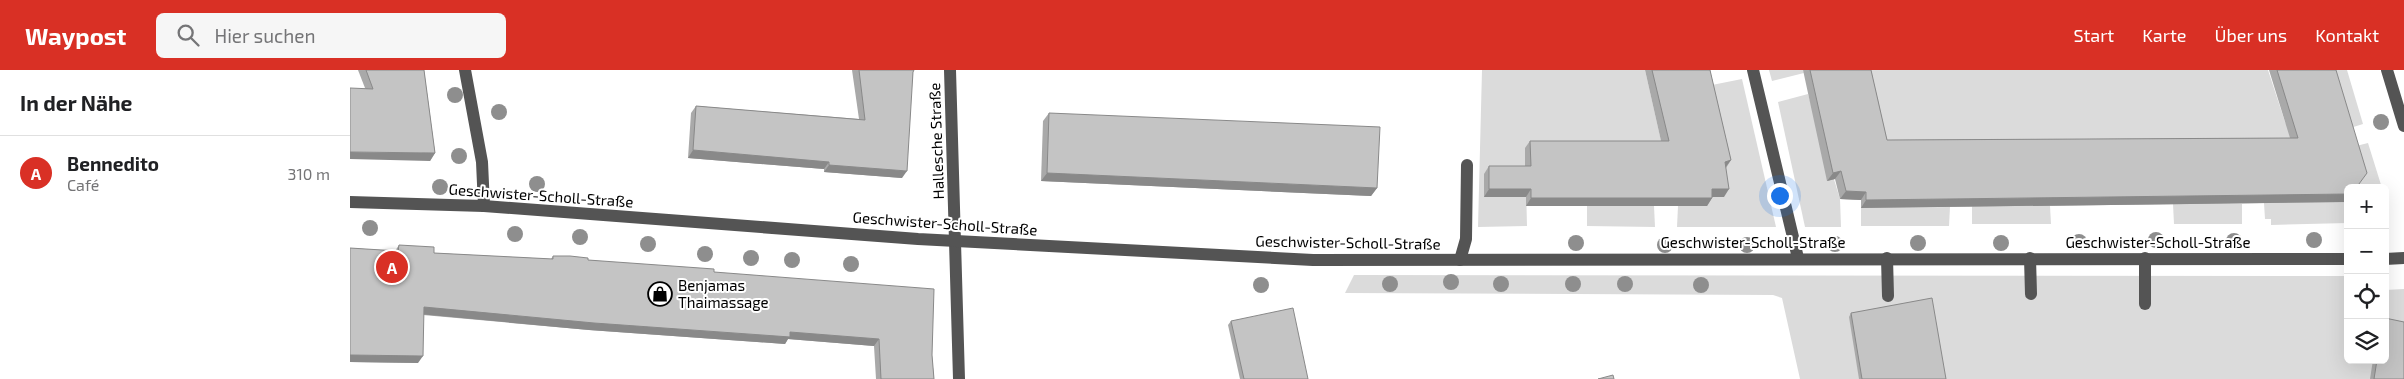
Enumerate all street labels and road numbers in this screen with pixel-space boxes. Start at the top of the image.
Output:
street label: Hallesche Straße [925,82,947,200]
street label: Geschwister-Scholl-Straße [448,180,634,210]
street label: Geschwister-Scholl-Straße [852,208,1038,238]
street label: Geschwister-Scholl-Straße [1255,231,1441,253]
street label: Geschwister-Scholl-Straße [1660,233,1846,251]
street label: Geschwister-Scholl-Straße [2065,233,2251,251]

